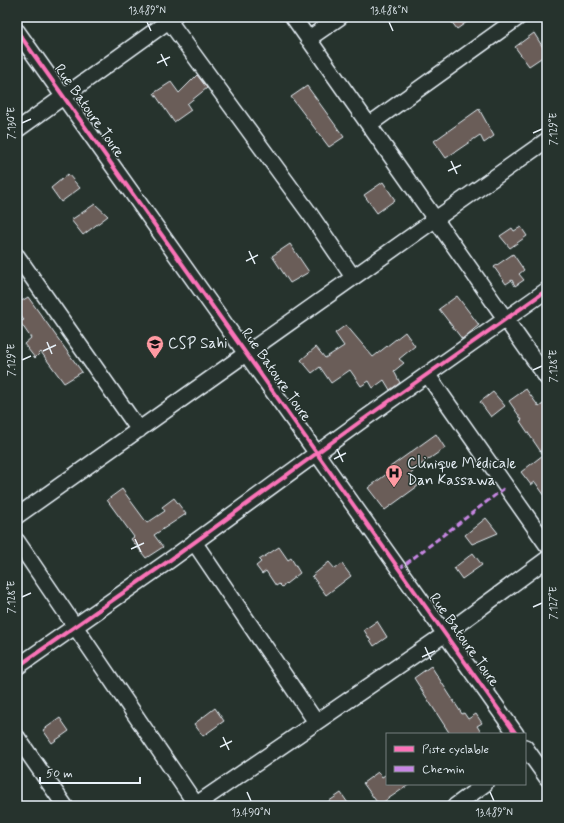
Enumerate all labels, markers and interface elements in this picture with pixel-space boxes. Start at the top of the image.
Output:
text: 13.489°N [128,4,166,18]
text: 13.488°N [370,4,408,18]
street label: Rue Batoure Toure [49,60,129,162]
text: 7.130°E [5,107,19,139]
text: 7.129°E [547,113,561,145]
street label: Rue Batoure Toure [236,324,316,426]
school or university icon: CSP Sahi [145,334,165,359]
place label: CSP Sahi [168,334,228,354]
text: 7.129°E [5,344,19,376]
text: 7.128°E [547,349,561,382]
place label: Clinique Médicale Dan Kassawa [407,454,516,491]
hospital icon: Clinique Médicale Dan Kassawa [384,463,404,488]
text: 7.128°E [5,580,19,613]
text: 7.127°E [547,586,561,619]
street label: Rue Batoure Toure [424,589,504,691]
legend [386,733,526,785]
text: Piste cyclable [422,742,489,758]
scale bar [40,759,140,785]
text: Chemin [422,762,465,778]
text: 50 m [46,766,73,782]
text: 13.490°N [232,806,271,820]
text: 13.489°N [475,806,513,820]

